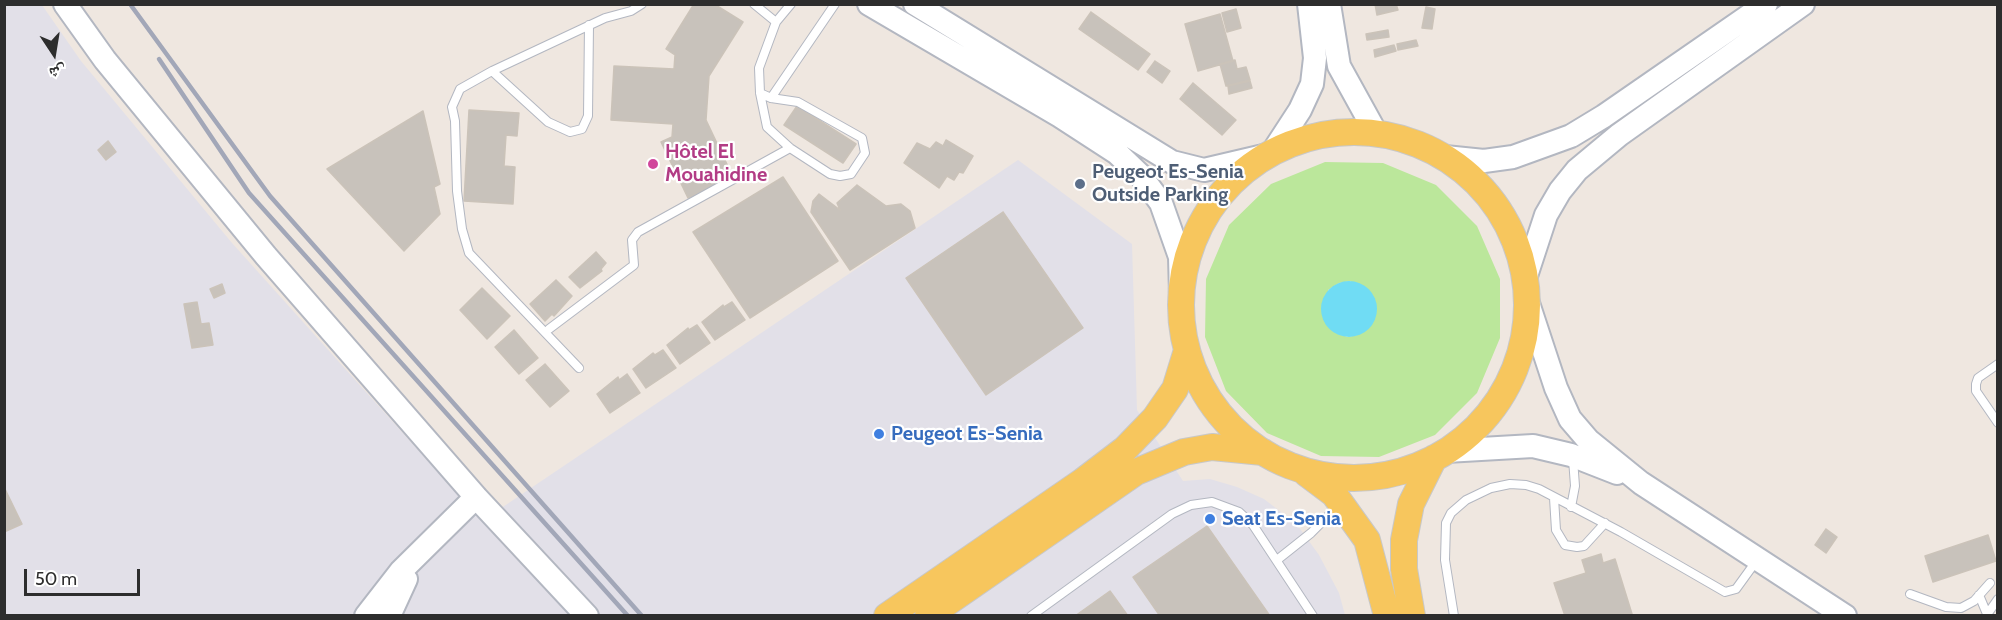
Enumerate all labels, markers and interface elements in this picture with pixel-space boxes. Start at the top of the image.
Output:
north arrow [24,24,84,84]
text: ش [48,61,68,83]
place label: Hôtel El Mouahidine [665,140,767,187]
marker: Hôtel El Mouahidine [646,157,660,171]
place label: Peugeot Es-Senia Outside Parking [1092,160,1244,207]
marker: Peugeot Es-Senia Outside Parking [1073,177,1087,191]
place label: Peugeot Es-Senia [891,422,1043,446]
marker: Peugeot Es-Senia [872,427,886,441]
place label: Seat Es-Senia [1222,507,1341,531]
marker: Seat Es-Senia [1203,512,1217,526]
scale bar [27,557,142,595]
text: 50 m [35,568,77,590]

